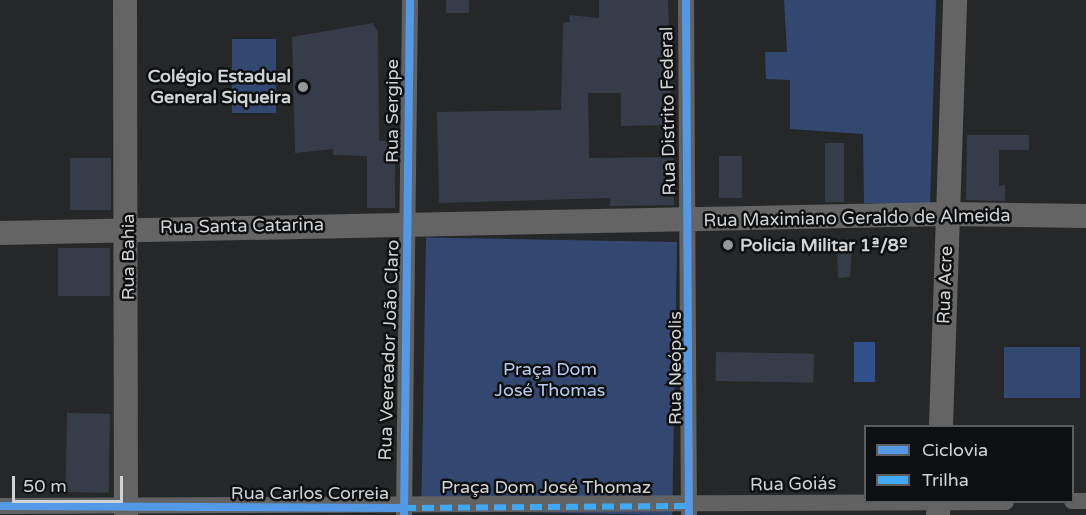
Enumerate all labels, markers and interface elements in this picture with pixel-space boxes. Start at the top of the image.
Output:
street label: Rua Distrito Federal [656,26,680,196]
street label: Rua Sergipe [381,59,403,163]
place label: Colégio Estadual General Siqueira [148,66,291,109]
marker: Colégio Estadual General Siqueira [296,80,310,94]
street label: Rua Maximiano Geraldo de Almeida [703,205,1011,231]
street label: Rua Bahia [117,214,139,300]
street label: Rua Santa Catarina [160,214,324,238]
place label: Policia Militar 1ª/8º [740,234,908,256]
marker: Policia Militar 1ª/8º [721,238,735,252]
street label: Rua Veereador João Claro [374,239,404,461]
street label: Rua Acre [933,246,957,324]
street label: Rua Neópolis [664,311,686,425]
park label: Praça Dom José Thomas [495,359,605,401]
legend [864,425,1074,503]
text: Ciclovia [922,439,988,461]
scale bar [15,464,126,502]
text: Trilha [922,469,969,491]
street label: Rua Goiás [750,472,836,496]
text: 50 m [23,475,67,497]
street label: Praça Dom José Thomaz [441,476,651,498]
street label: Rua Carlos Correia [231,482,389,504]

